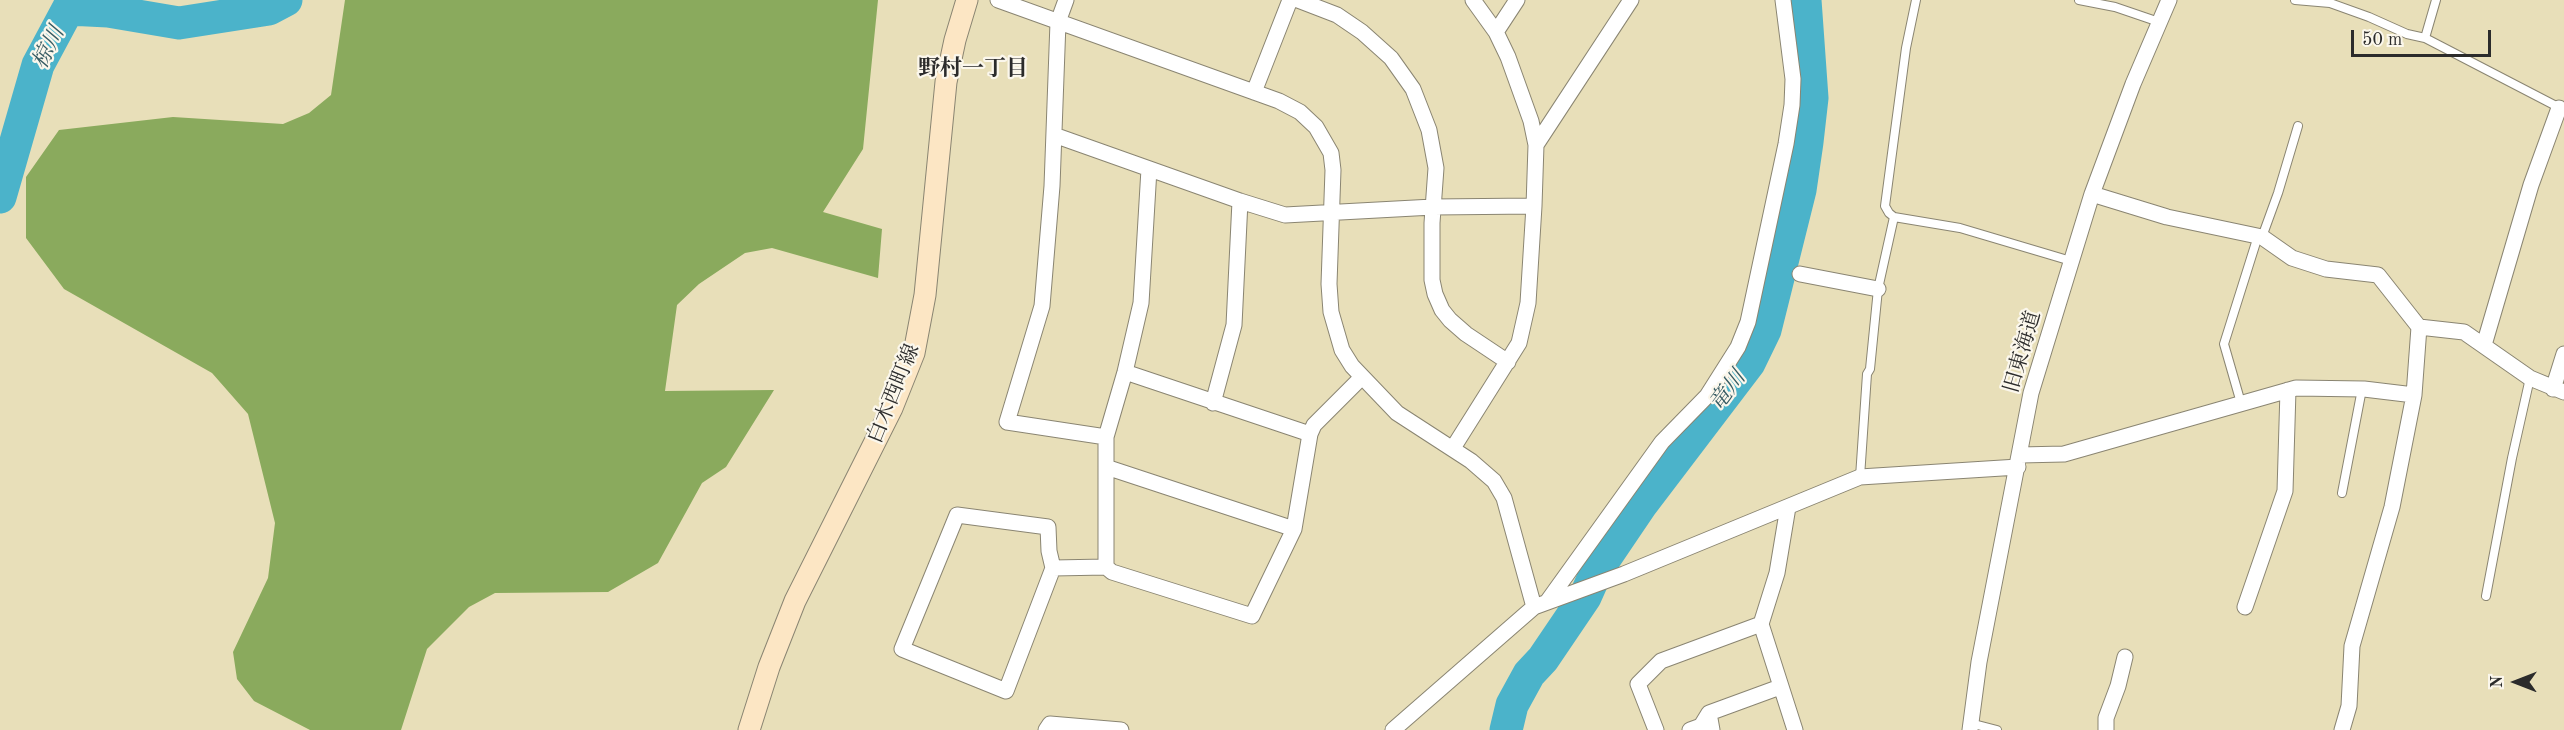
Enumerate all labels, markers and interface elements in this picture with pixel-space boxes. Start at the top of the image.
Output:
scale bar [2354,18,2494,56]
water label: 椋川 [27,22,71,74]
text: 50 m [2362,31,2402,49]
district label: 野村一丁目 [918,56,1028,82]
street label: 旧東海道 [1999,308,2047,396]
street label: 白木西町線 [863,341,925,447]
water label: 竜川 [1704,365,1752,417]
north arrow [2486,652,2546,712]
text: N [2490,676,2506,688]

